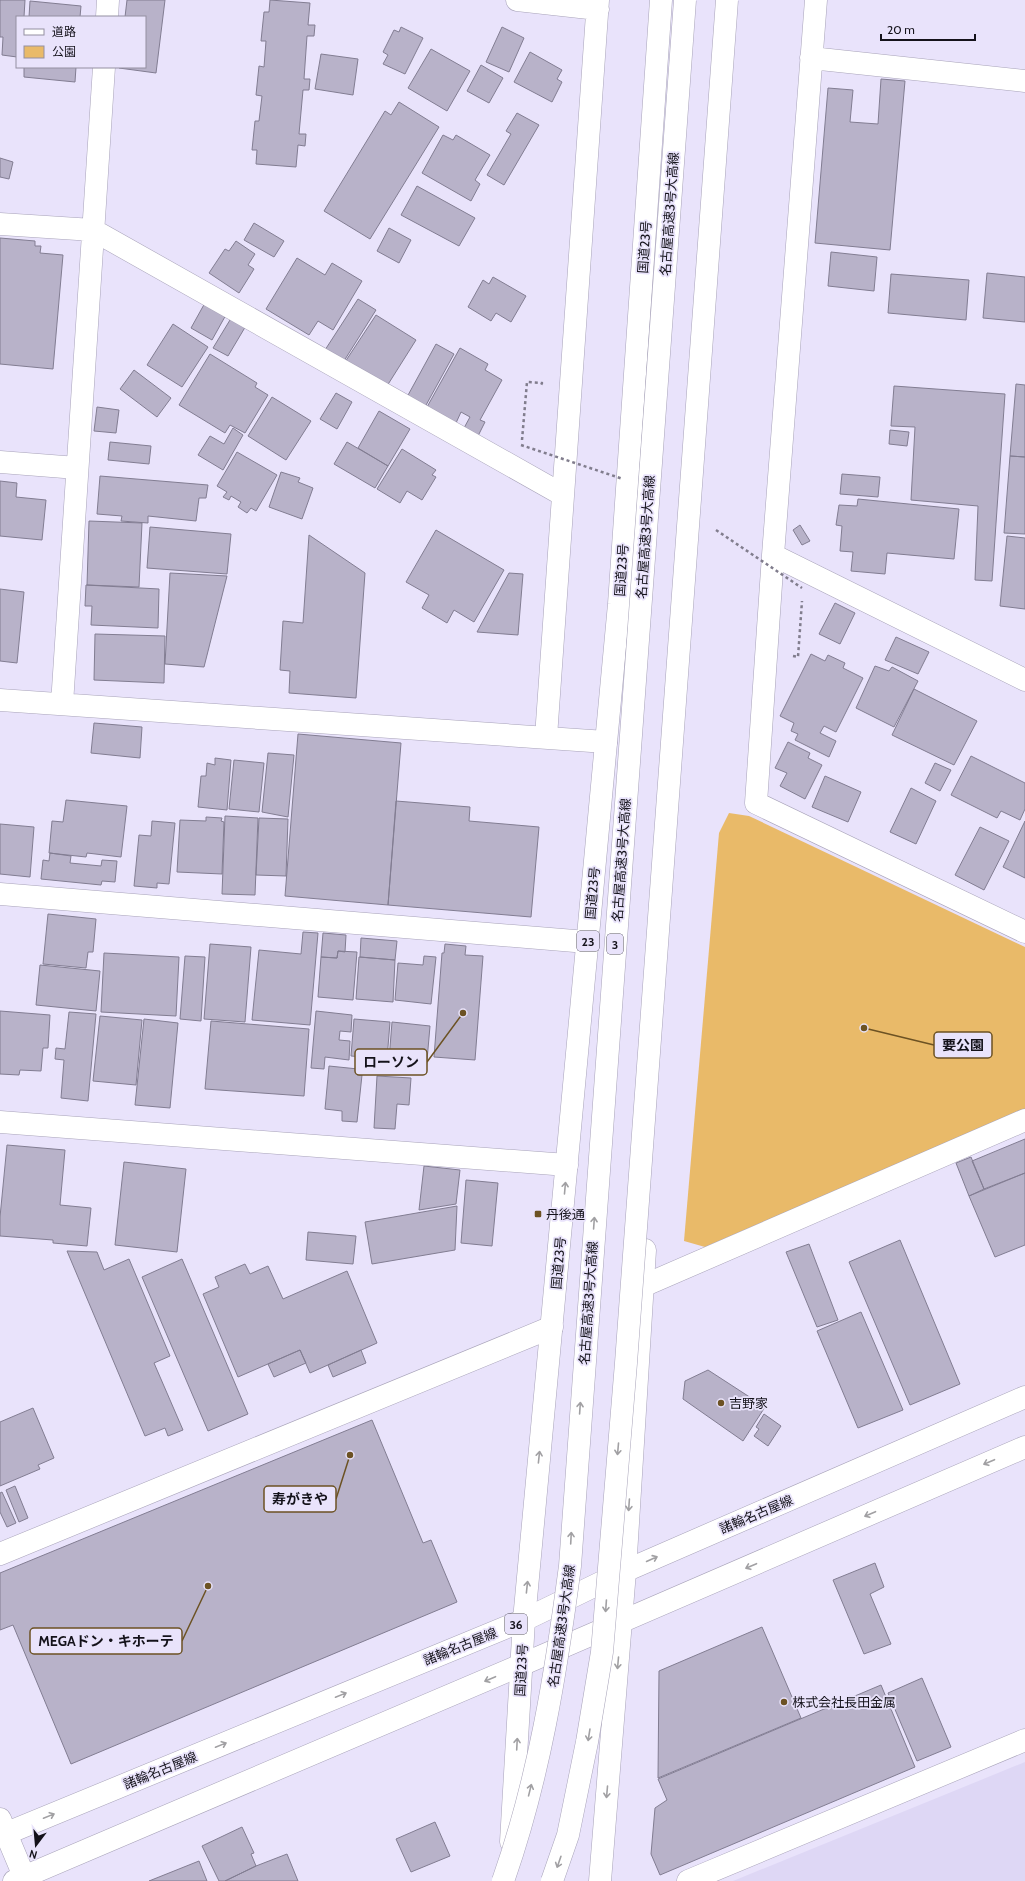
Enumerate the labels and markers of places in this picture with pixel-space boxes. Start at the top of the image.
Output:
callout: 要公園 [934,1032,992,1058]
callout: ローソン [355,1049,427,1075]
place label: 丹後通 [546,1206,585,1222]
marker: 丹後通 [533,1209,543,1219]
place label: 吉野家 [729,1395,768,1411]
marker: 吉野家 [716,1398,726,1408]
callout: 寿がきや [264,1486,336,1512]
callout: MEGAドン・キホーテ [30,1628,182,1654]
place label: 株式会社長田金属 [792,1694,896,1710]
marker: 株式会社長田金属 [779,1697,789,1707]

